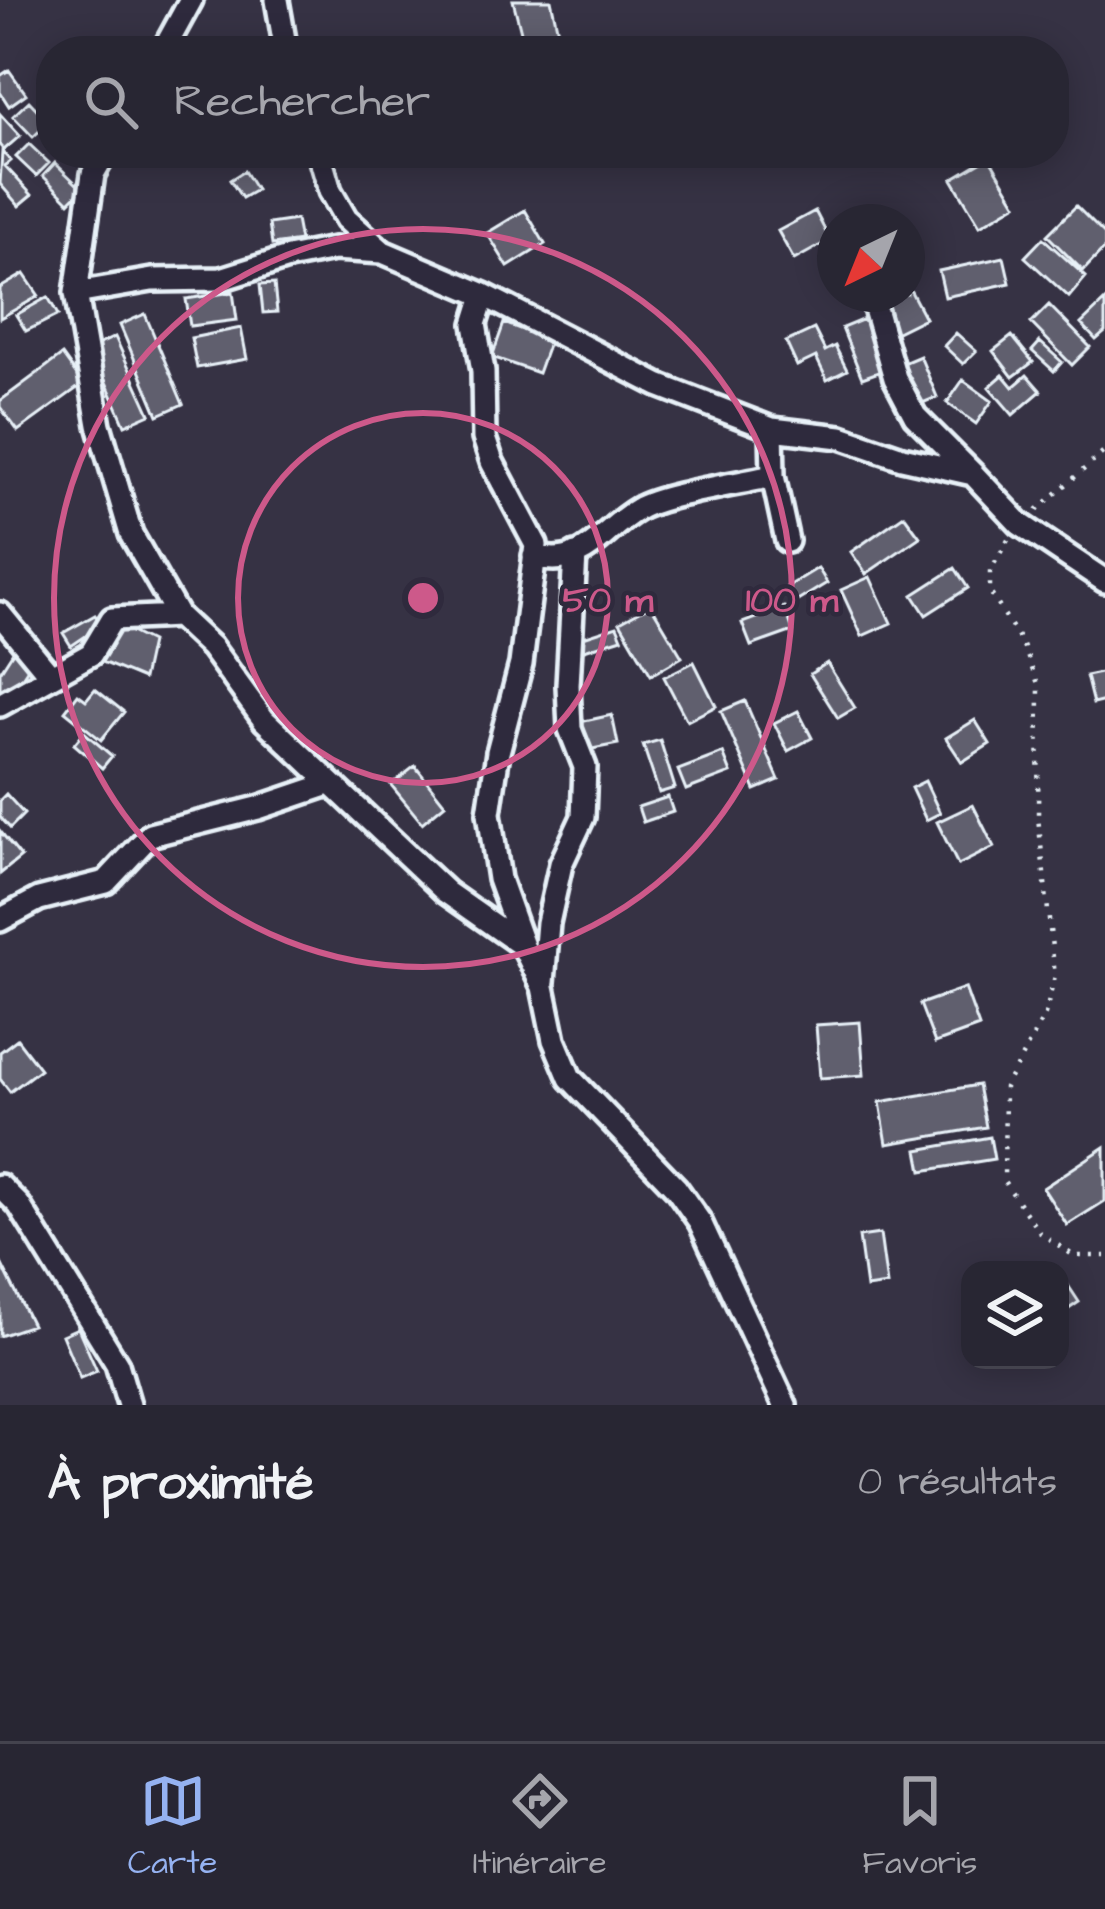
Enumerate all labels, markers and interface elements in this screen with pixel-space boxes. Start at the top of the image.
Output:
search box [36,36,1069,168]
icon: search [78,69,144,135]
text: Rechercher [174,71,430,133]
north arrow [817,204,925,312]
text: 50 m [563,575,654,626]
text: 100 m [746,575,839,626]
centre of rings [402,577,444,619]
map controls [961,1261,1069,1369]
button: layers [961,1261,1069,1369]
text: À proximité [48,1448,314,1519]
text: 0 résultats [858,1456,1057,1510]
tab: Carte [128,1768,217,1886]
tab: Itinéraire [473,1768,607,1886]
tab: Favoris [862,1768,977,1886]

